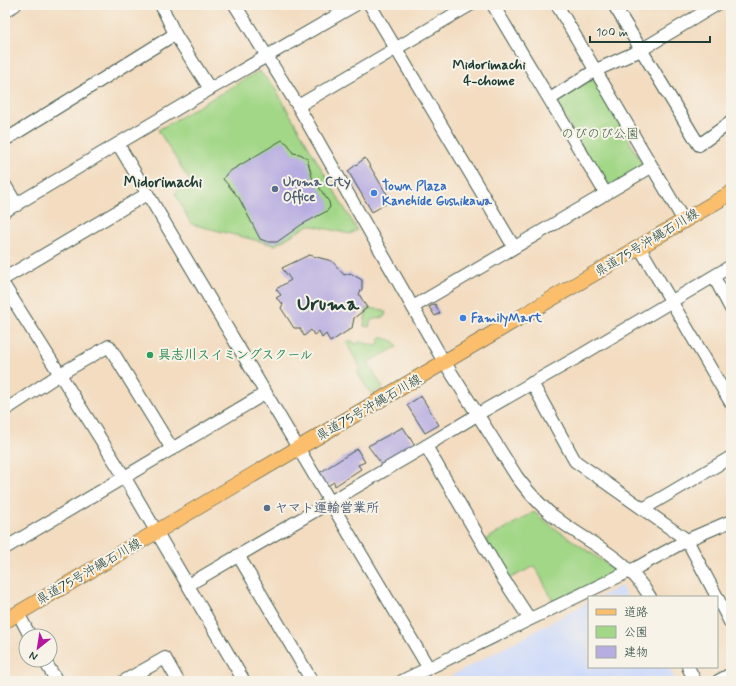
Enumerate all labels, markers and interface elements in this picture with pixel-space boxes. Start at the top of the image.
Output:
scale bar [590,18,710,44]
text: 100 m [596,25,628,41]
district label: Midorimachi 4-chome [452,56,526,90]
park label: のびのび公園 [561,126,639,143]
district label: Midorimachi [124,173,203,193]
place label: Uruma City Office [283,174,351,206]
place label: Town Plaza Kanehide Gushikawa [382,178,493,210]
marker: Uruma City Office [270,184,280,194]
marker: Town Plaza Kanehide Gushikawa [369,188,379,198]
street label: 県道75号沖縄石川線 [592,205,703,281]
district label: Uruma [297,290,361,318]
place label: FamilyMart [471,310,542,327]
marker: FamilyMart [458,313,468,323]
place label: 具志川スイミングスクール [158,347,313,364]
marker: 具志川スイミングスクール [145,350,155,360]
street label: 県道75号沖縄石川線 [313,370,426,445]
place label: ヤマト運輸営業所 [275,500,379,517]
marker: ヤマト運輸営業所 [262,503,272,513]
street label: 県道75号沖縄石川線 [33,534,146,609]
legend [588,596,718,668]
text: 道路 [624,605,648,621]
text: 公園 [624,625,648,641]
north arrow [18,628,58,668]
text: 建物 [624,645,648,661]
text: N [27,648,40,664]

